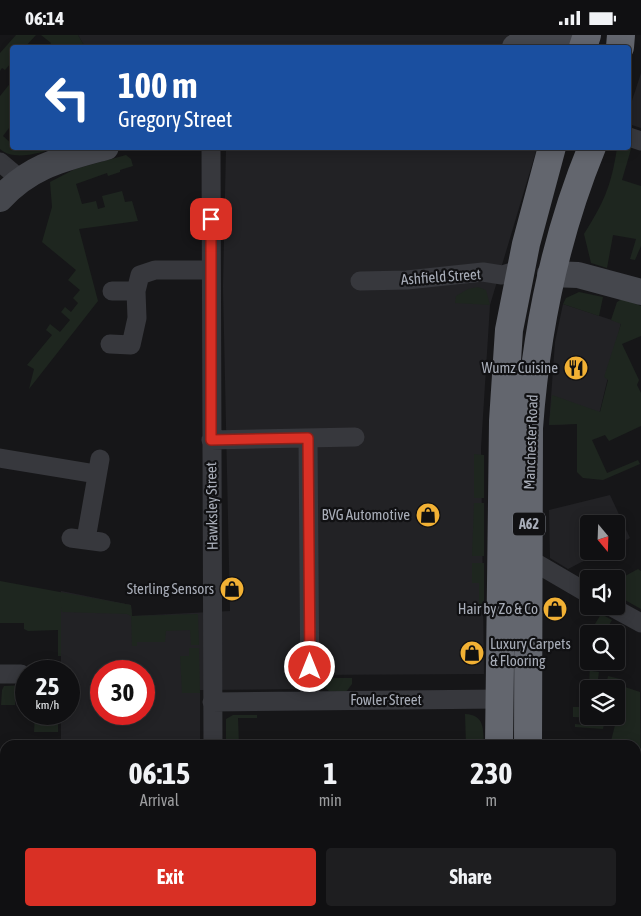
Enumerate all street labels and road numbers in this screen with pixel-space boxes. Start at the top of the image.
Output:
street label: Ashfield Street [400,265,482,288]
street label: Manchester Road [520,394,541,490]
street label: Hawksley Street [202,462,221,550]
road number: A62 [513,513,545,535]
street label: Fowler Street [350,691,422,708]

